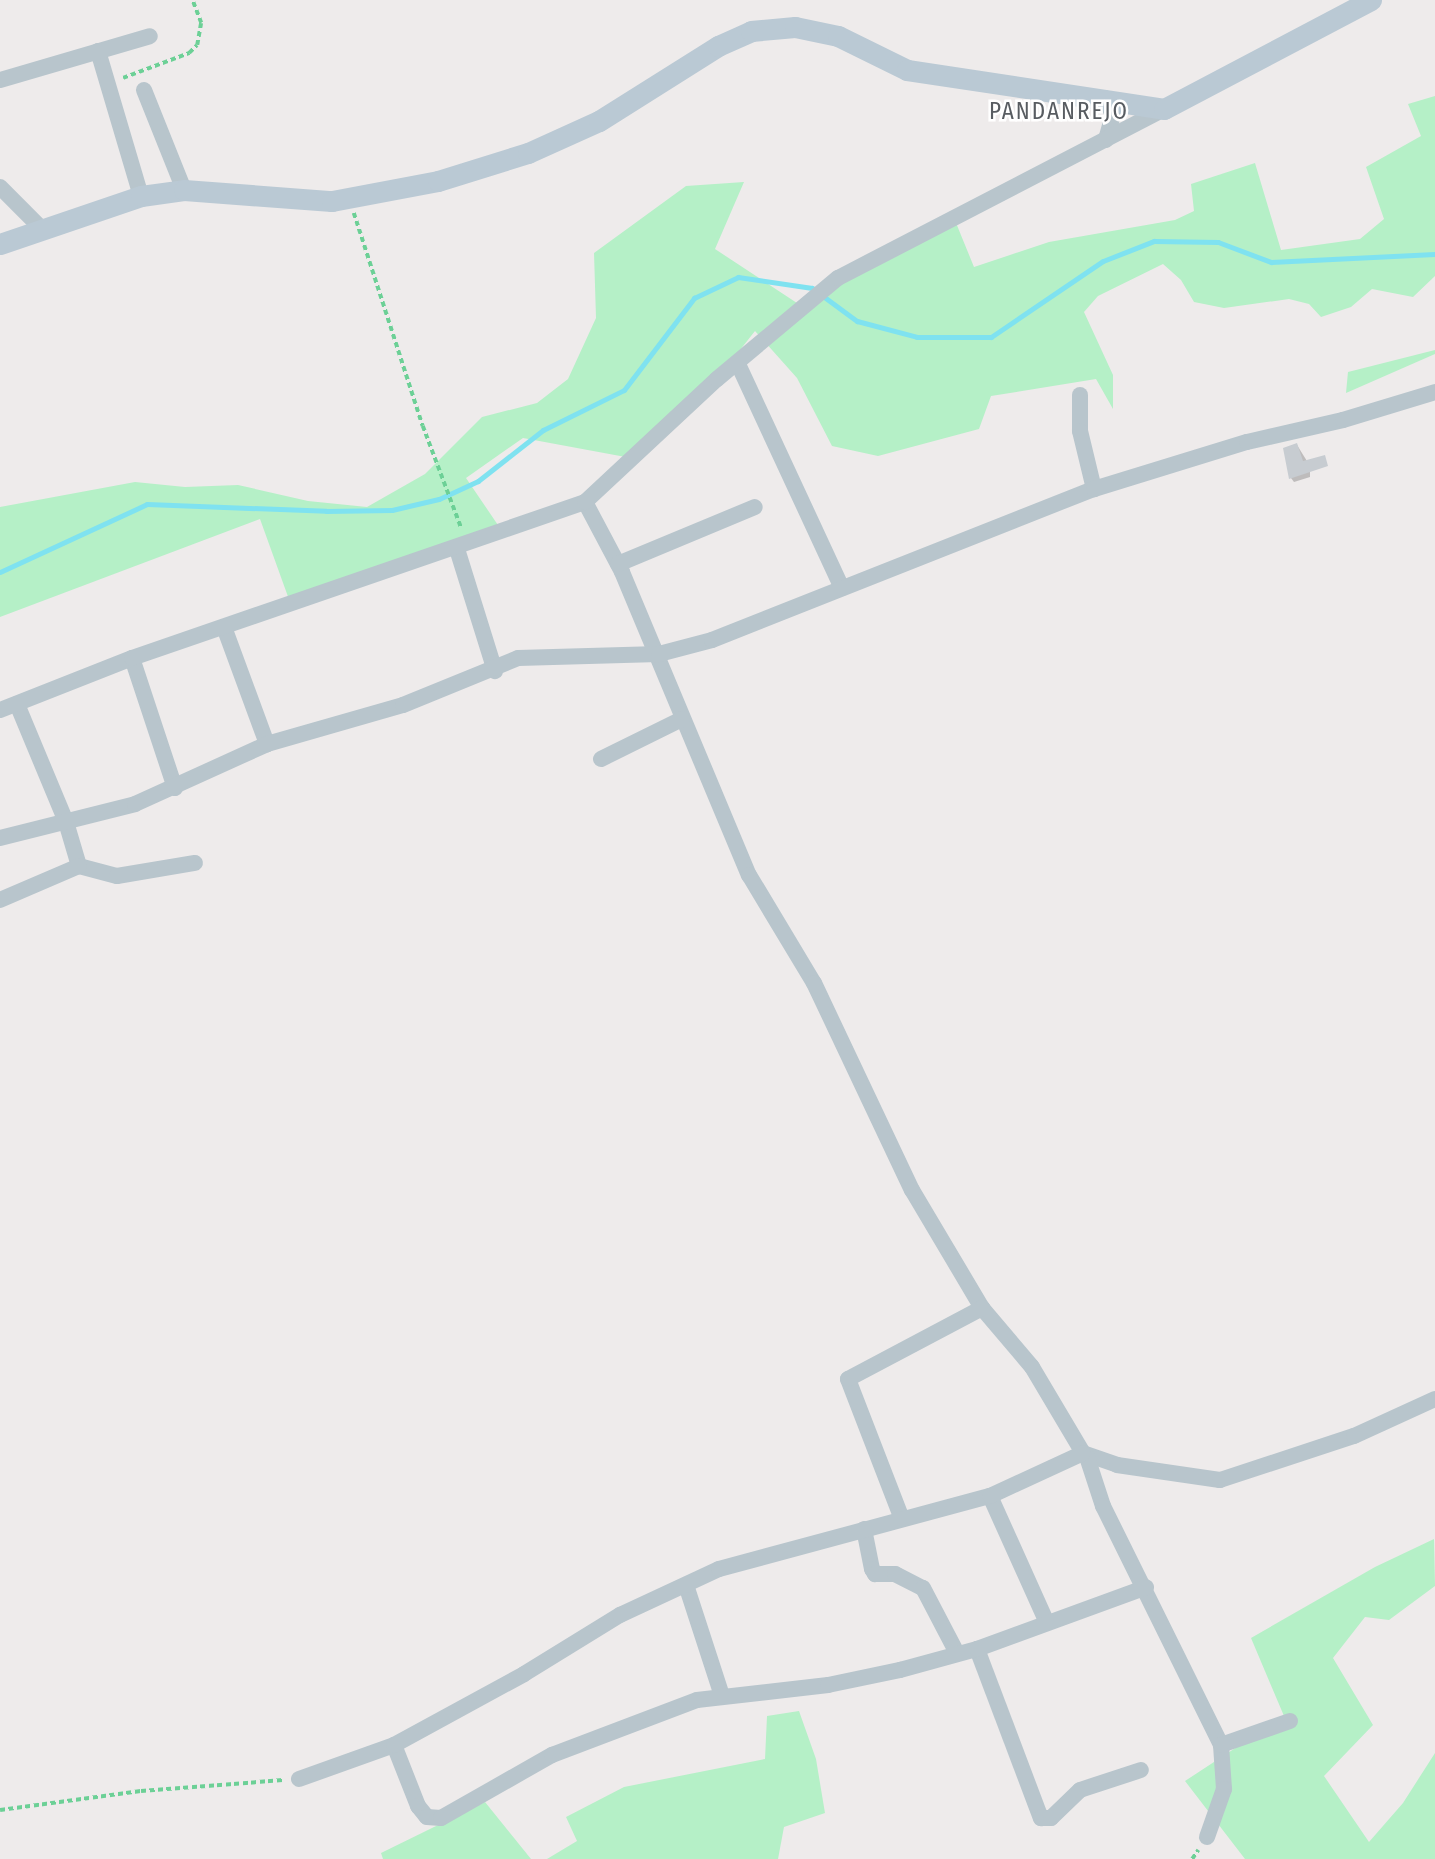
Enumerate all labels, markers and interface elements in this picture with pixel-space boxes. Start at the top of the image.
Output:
district label: PANDANREJO [990,97,1128,125]

